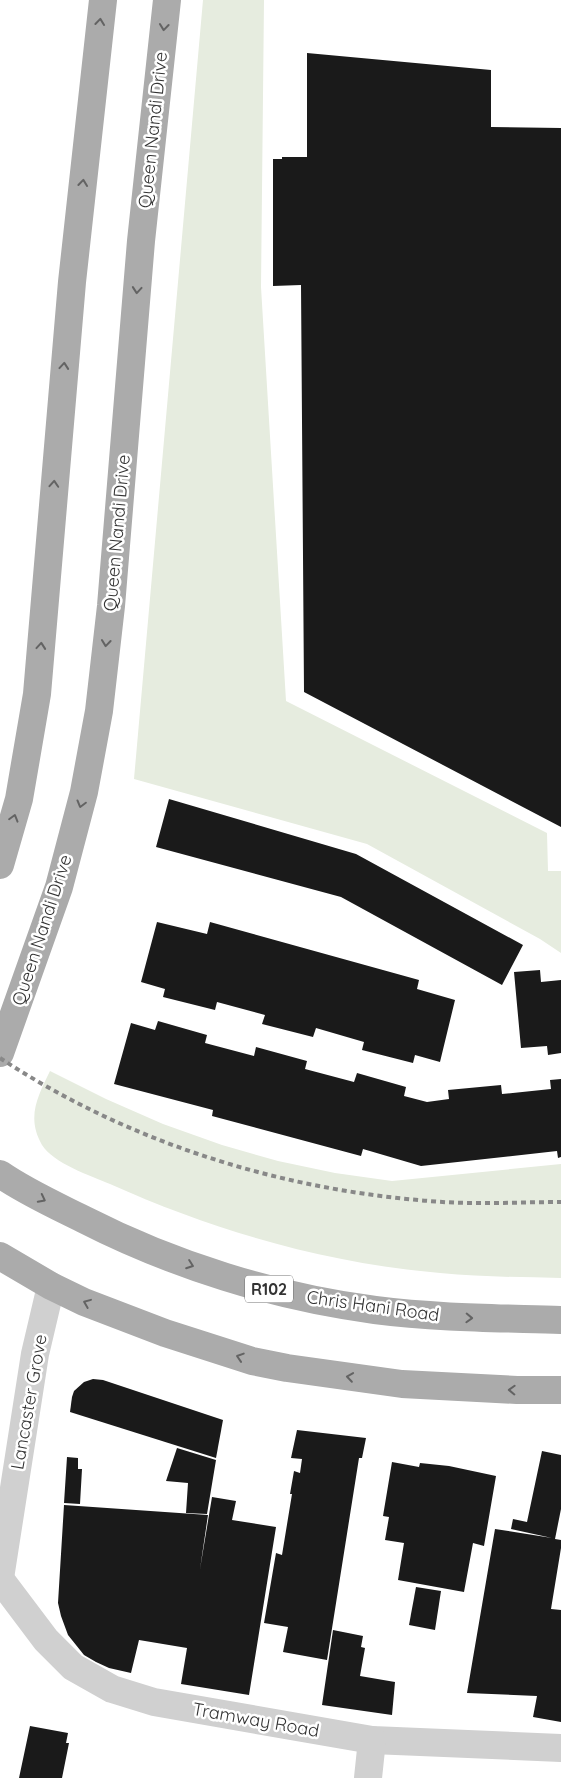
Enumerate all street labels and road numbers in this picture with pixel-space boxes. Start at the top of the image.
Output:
street label: Queen Nandi Drive [133,51,172,209]
street label: Queen Nandi Drive [98,454,135,612]
street label: Queen Nandi Drive [6,852,77,1008]
road number: R102 [245,1276,293,1302]
street label: Chris Hani Road [305,1285,441,1326]
street label: Lancaster Grove [5,1332,52,1471]
street label: Tramway Road [191,1697,321,1742]

